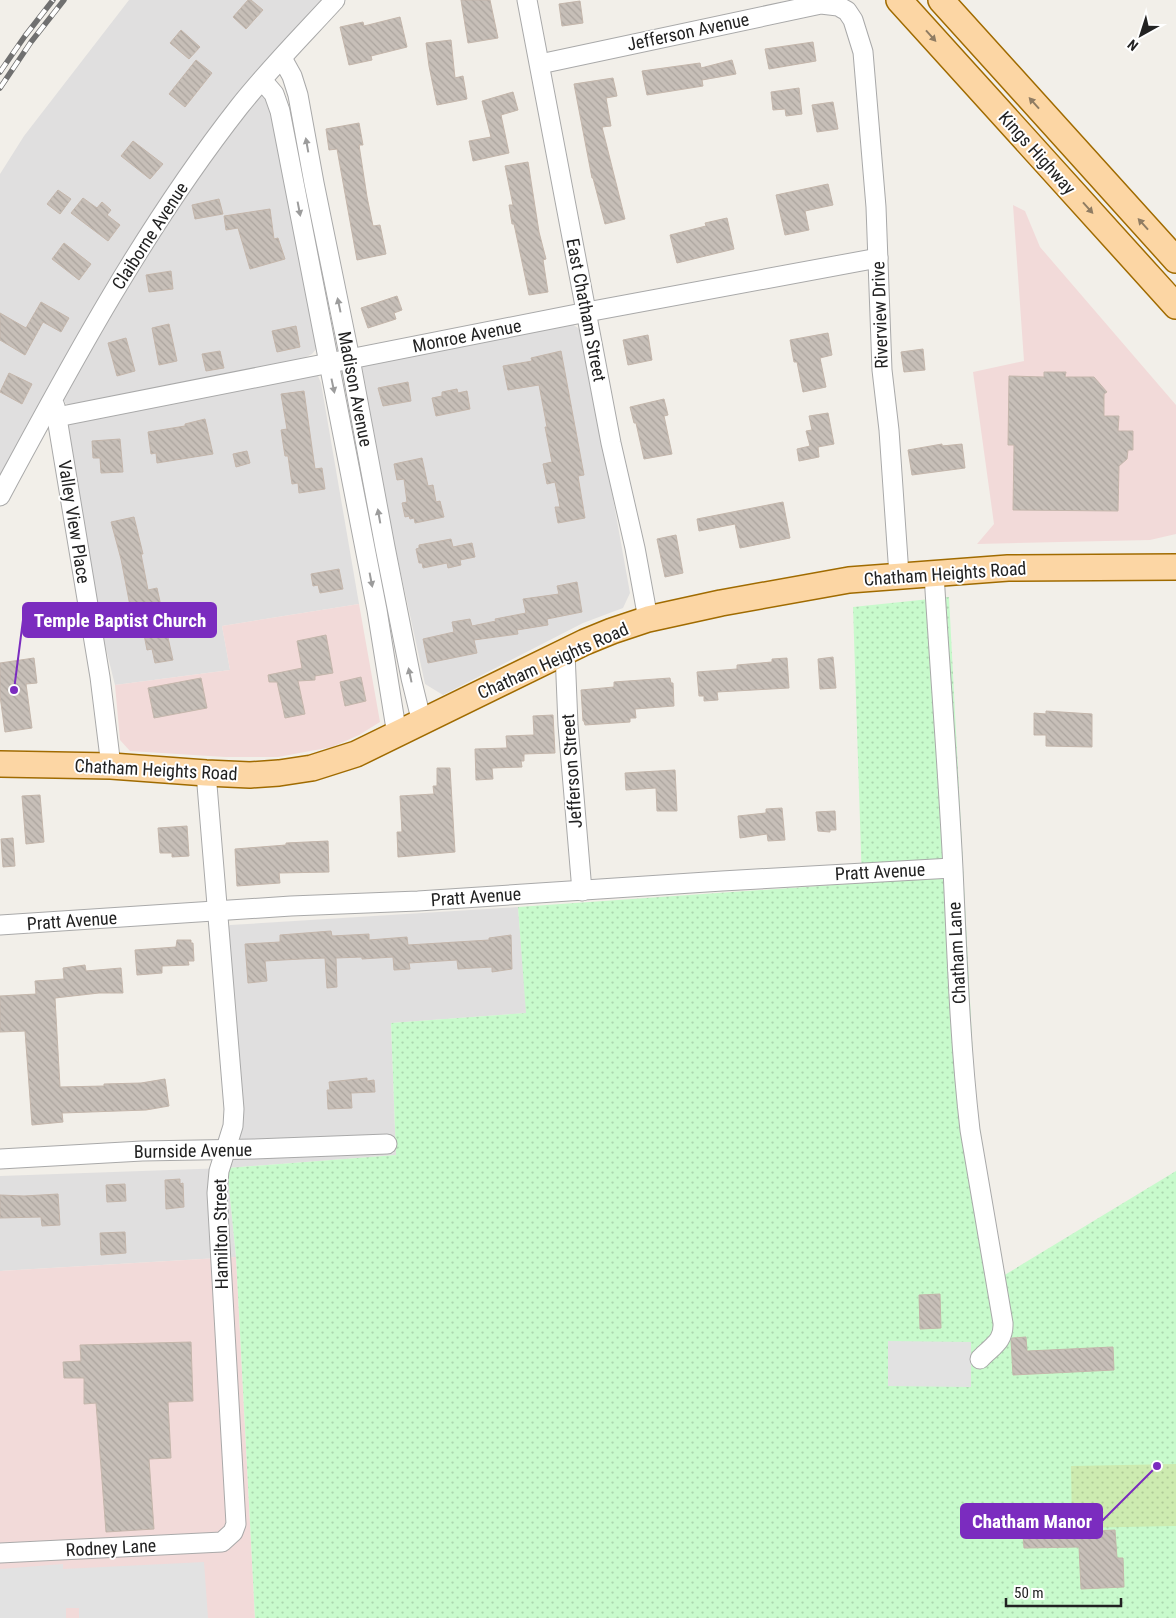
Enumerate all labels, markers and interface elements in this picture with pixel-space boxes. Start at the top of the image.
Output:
street label: Jefferson Avenue [625,8,751,55]
north arrow [1116,10,1166,60]
one-way arrow [926,30,937,43]
text: N [1124,36,1141,54]
one-way arrow [1029,97,1040,110]
street label: Kings Highway [995,107,1080,199]
one-way arrow [303,137,311,153]
street label: Claiborne Avenue [107,178,192,293]
one-way arrow [295,201,303,217]
one-way arrow [1082,202,1093,215]
one-way arrow [1137,218,1149,230]
street label: East Chatham Street [562,237,611,383]
street label: Riverview Drive [867,261,892,369]
one-way arrow [335,297,343,312]
street label: Monroe Avenue [411,315,523,356]
street label: Madison Avenue [334,329,377,448]
one-way arrow [329,378,337,394]
street label: Valley View Place [54,459,95,585]
one-way arrow [375,508,383,523]
street label: Chatham Heights Road [863,557,1027,590]
one-way arrow [367,572,375,588]
callout: Temple Baptist Church [23,603,216,637]
text: Temple Baptist Church [34,609,206,632]
street label: Chatham Heights Road [474,618,631,703]
one-way arrow [406,667,414,683]
street label: Jefferson Street [557,713,586,829]
street label: Chatham Heights Road [74,755,238,784]
street label: Pratt Avenue [834,859,926,884]
street label: Pratt Avenue [430,883,522,910]
street label: Chatham Lane [943,901,970,1005]
street label: Pratt Avenue [26,907,118,934]
street label: Burnside Avenue [134,1139,252,1162]
street label: Hamilton Street [209,1178,232,1290]
callout: Chatham Manor [961,1504,1102,1538]
text: Chatham Manor [972,1510,1092,1533]
street label: Rodney Lane [65,1535,157,1560]
scale bar [1006,1576,1121,1608]
text: 50 m [1014,1584,1044,1602]

